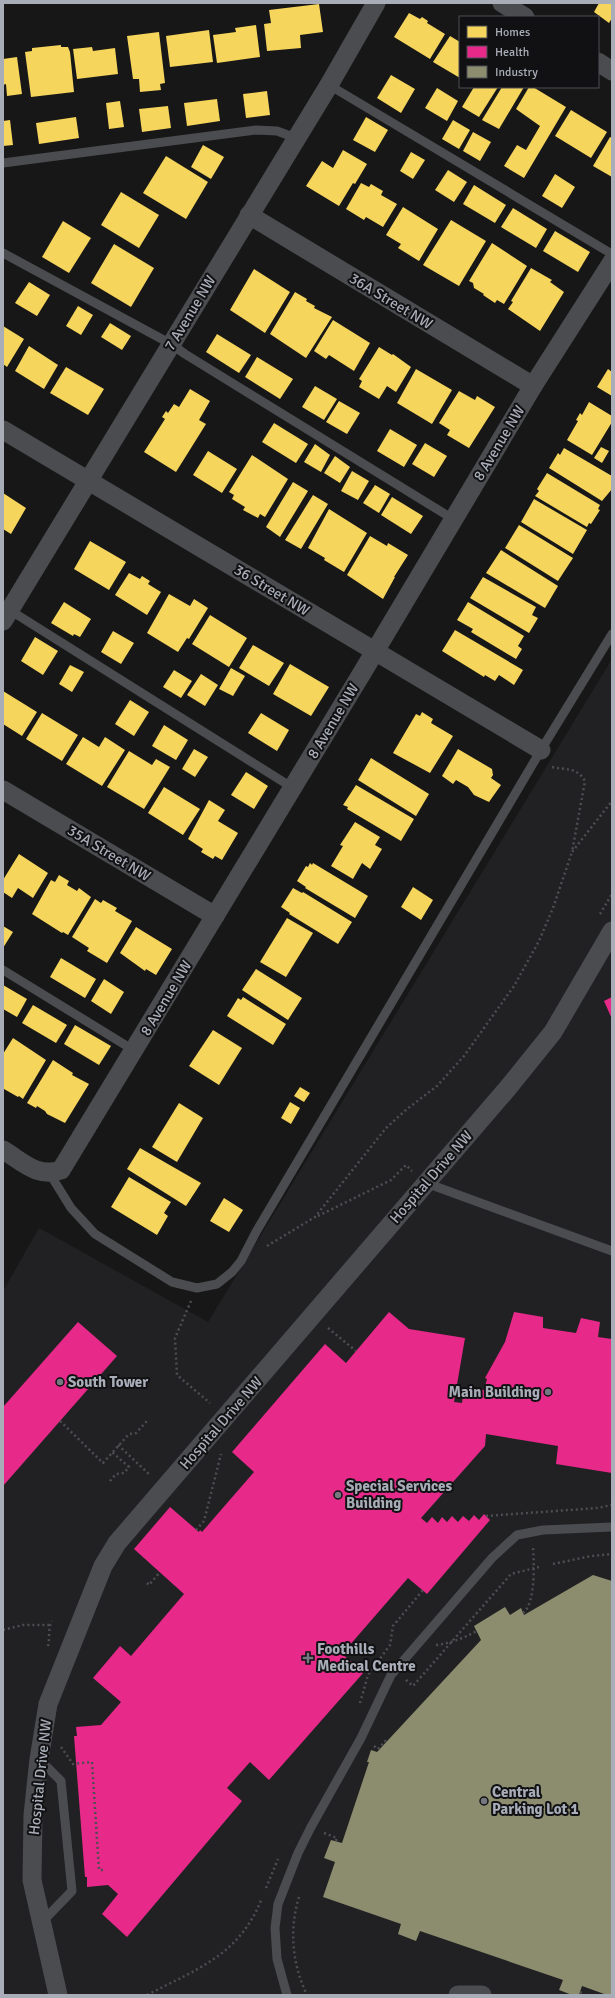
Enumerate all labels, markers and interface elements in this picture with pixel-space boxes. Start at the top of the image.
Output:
legend [459,16,599,88]
text: Homes [495,25,530,40]
text: Health [495,45,529,60]
text: Industry [495,65,538,80]
street label: 36A Street NW [346,269,436,333]
street label: 7 Avenue NW [161,272,220,354]
street label: 8 Avenue NW [470,402,529,484]
street label: 36 Street NW [231,560,313,620]
street label: 8 Avenue NW [304,680,363,762]
street label: 35A Street NW [64,821,154,885]
street label: 8 Avenue NW [137,957,196,1039]
street label: Hospital Drive NW [386,1127,476,1227]
place label: South Tower [68,1373,148,1391]
street label: Hospital Drive NW [176,1373,266,1473]
marker: South Tower [55,1377,65,1387]
place label: Main Building [448,1383,540,1401]
marker: Main Building [543,1387,553,1397]
place label: Special Services Building [346,1477,452,1512]
marker: Special Services Building [333,1490,343,1500]
place label: Foothills Medical Centre [317,1640,416,1675]
marker: Foothills Medical Centre [302,1652,314,1664]
street label: Hospital Drive NW [25,1718,55,1836]
place label: Central Parking Lot 1 [492,1783,579,1818]
marker: Central Parking Lot 1 [479,1796,489,1806]

